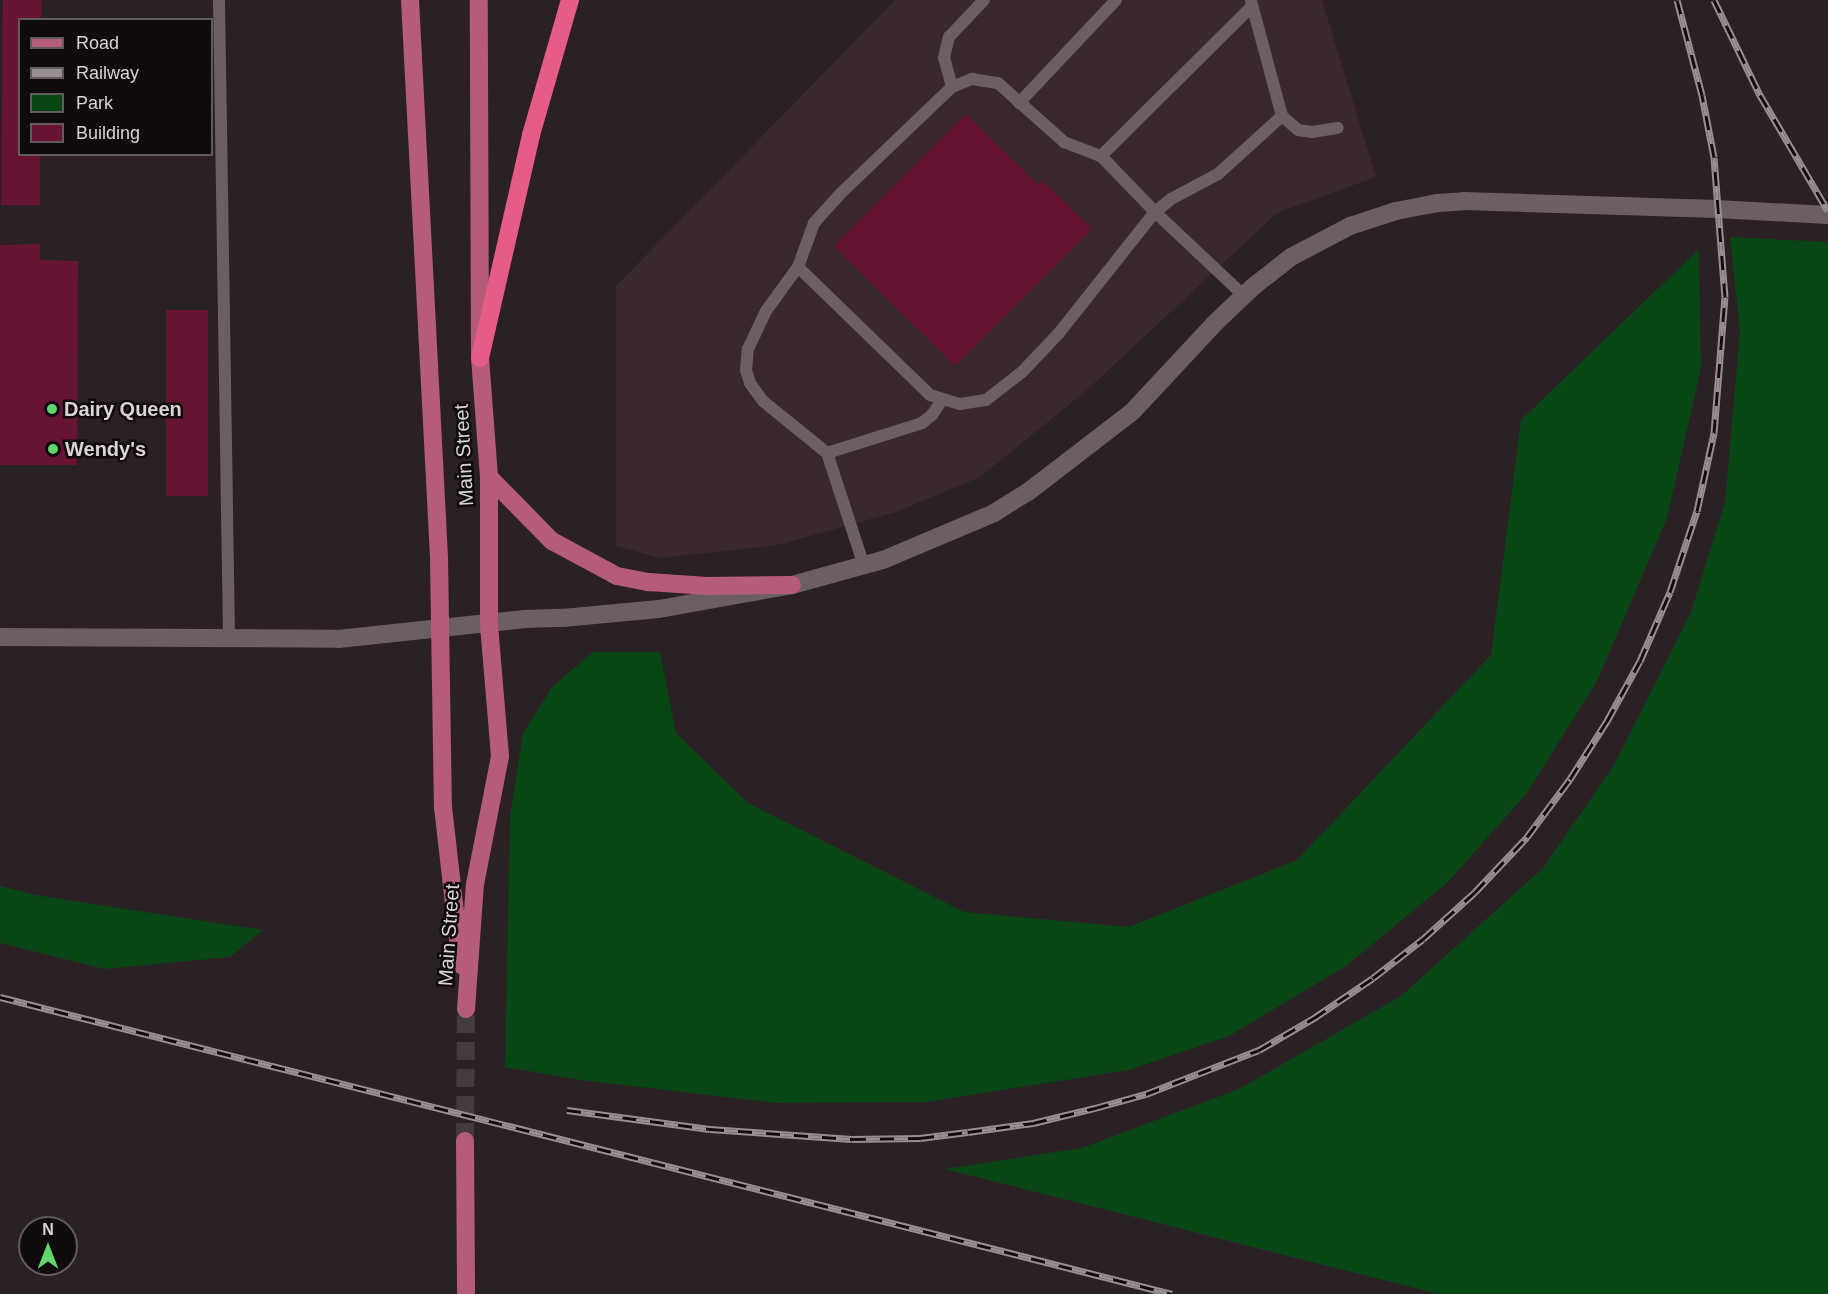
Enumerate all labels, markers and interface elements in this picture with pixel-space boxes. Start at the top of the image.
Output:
legend [18,18,213,156]
text: Road [76,33,119,53]
text: Railway [76,63,139,83]
text: Park [76,93,113,113]
text: Building [76,123,140,143]
place label: Dairy Queen [64,397,182,421]
marker: Dairy Queen [45,402,59,416]
street label: Main Street [449,403,479,507]
place label: Wendy's [65,437,146,461]
marker: Wendy's [46,442,60,456]
street label: Main Street [433,883,465,987]
north arrow [18,1216,78,1276]
text: N [42,1221,54,1238]

